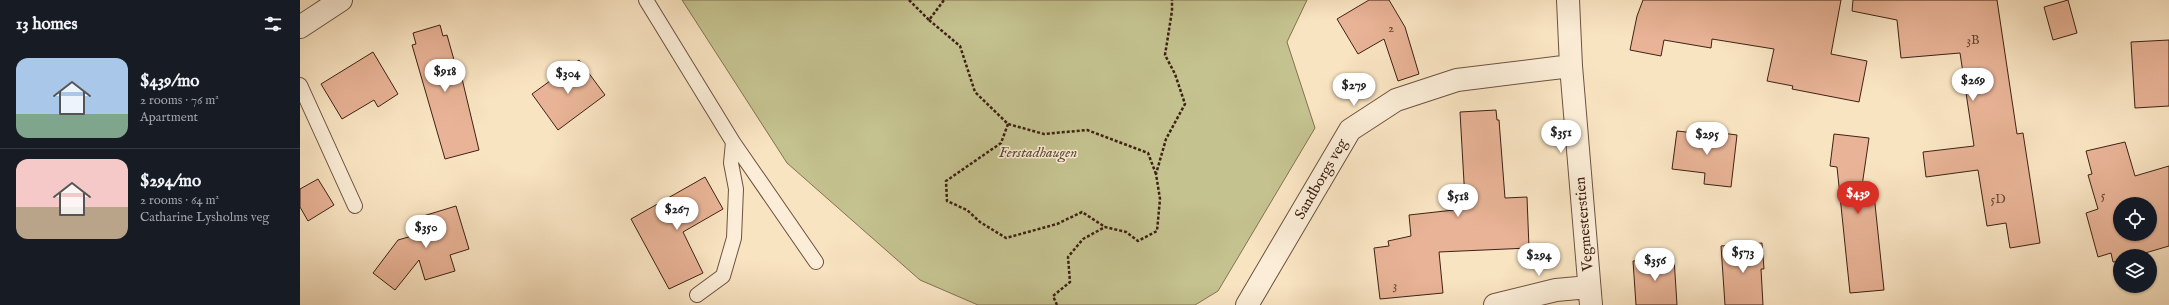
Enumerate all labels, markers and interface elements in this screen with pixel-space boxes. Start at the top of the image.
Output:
icon: filters [262,13,284,35]
text: 13 homes [16,14,77,35]
house number: 2 [1388,20,1394,37]
house number: 3B [1966,32,1980,49]
pin: $918 [421,59,469,93]
pin: $304 [544,61,592,95]
text: $918 [434,63,456,80]
text: $304 [556,65,580,82]
pin: $269 [1949,68,1997,102]
text: $439/mo [140,71,199,92]
text: $269 [1961,72,1985,89]
pin: $279 [1330,73,1378,107]
icon: home [48,74,96,122]
text: $279 [1342,77,1366,94]
text: 2 rooms · 76 m² [140,92,219,109]
text: Apartment [140,109,198,126]
pin: $351 [1537,120,1585,154]
pin: $295 [1683,122,1731,156]
text: $351 [1550,124,1572,141]
text: $295 [1695,126,1719,143]
street label: Sandborgs veg [1290,135,1352,223]
park label: Ferstadhaugen [999,143,1077,163]
text: $294/mo [140,171,201,192]
icon: home [48,175,96,223]
street label: Vegmesterstien [1570,176,1598,273]
pin: $439 [1834,181,1882,215]
pin: $518 [1434,184,1482,218]
text: $439 [1846,185,1870,202]
house number: 5 [2101,187,2106,204]
text: $518 [1447,188,1469,205]
house number: 5D [1990,191,2006,208]
text: 2 rooms · 64 m² [140,192,219,209]
pin: $267 [653,197,701,231]
map controls [2113,197,2157,293]
button: locate [2113,197,2157,241]
text: $267 [665,201,689,218]
text: Catharine Lysholms veg [140,209,269,226]
pin: $350 [402,215,450,249]
text: $350 [414,219,438,236]
pin: $573 [1719,240,1767,274]
pin: $294 [1515,243,1563,277]
text: $573 [1732,244,1754,261]
text: $294 [1526,247,1552,264]
pin: $356 [1631,248,1679,282]
button: layers [2113,249,2157,293]
text: $356 [1644,252,1666,269]
house number: 3 [1393,277,1398,294]

